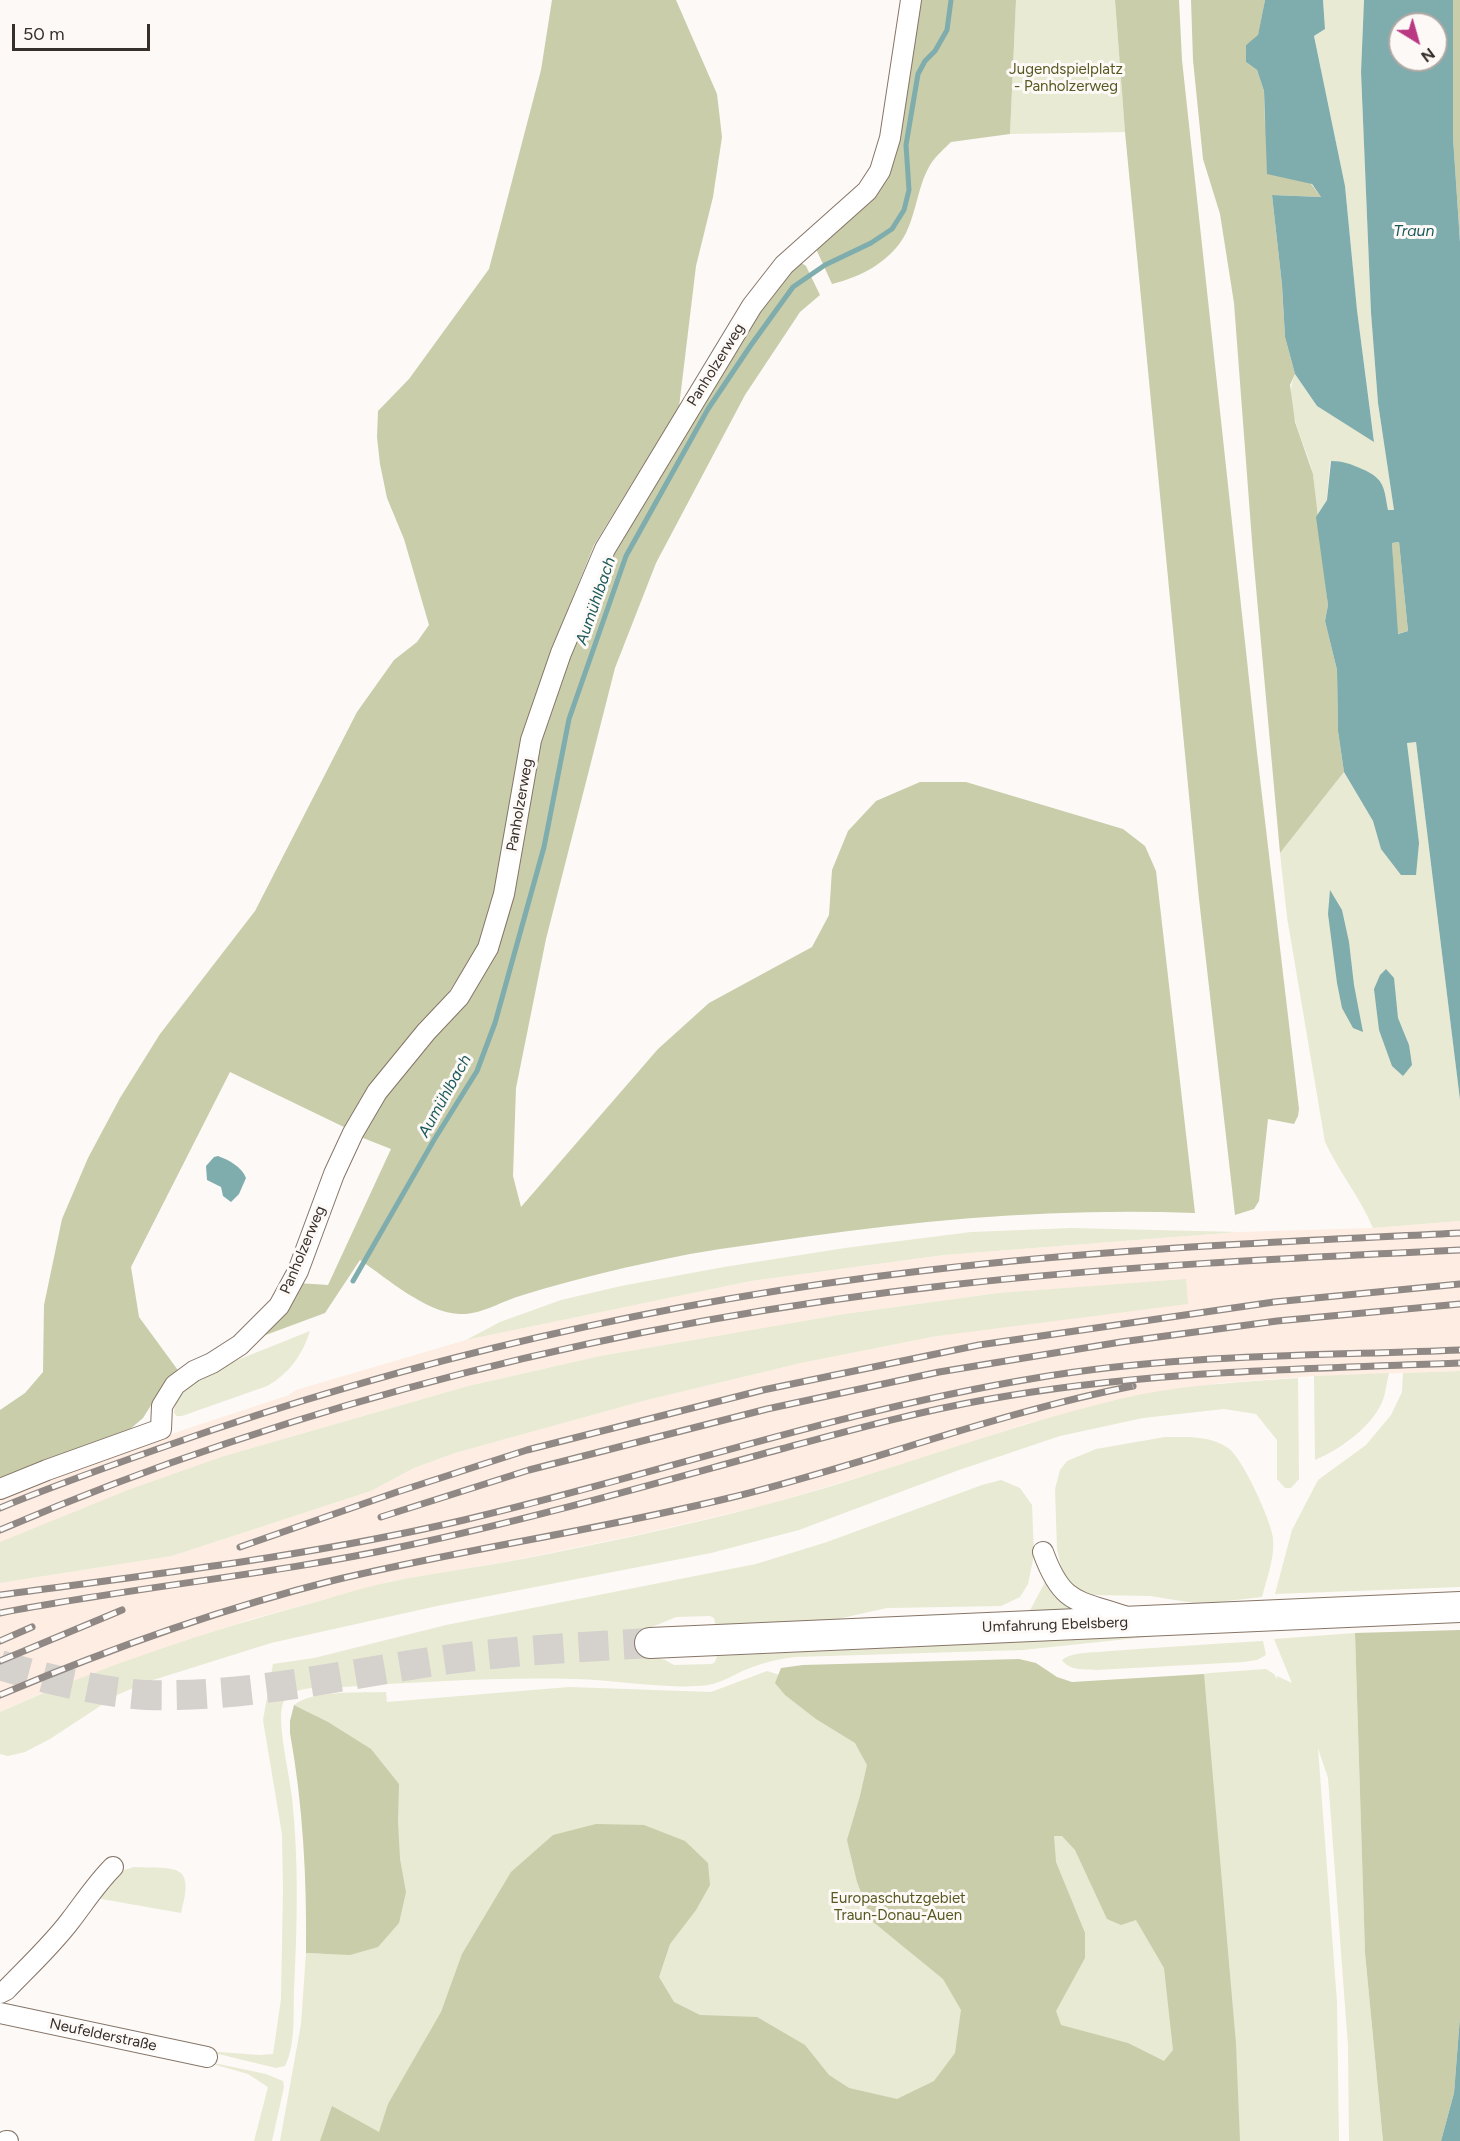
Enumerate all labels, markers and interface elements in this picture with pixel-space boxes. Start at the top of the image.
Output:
scale bar [15,12,153,50]
north arrow [1388,12,1448,72]
text: 50 m [23,23,65,45]
text: N [1417,44,1439,66]
park label: Jugendspielplatz - Panholzerweg [1009,61,1123,96]
water label: Traun [1394,221,1434,241]
street label: Panholzerweg [683,320,749,410]
water label: Aumühlbach [572,555,620,647]
street label: Panholzerweg [503,757,537,853]
water label: Aumühlbach [414,1051,476,1141]
street label: Panholzerweg [276,1203,330,1297]
street label: Umfahrung Ebelsberg [982,1613,1128,1637]
park label: Europaschutzgebiet Traun-Donau-Auen [830,1890,966,1925]
street label: Neufelderstraße [48,2015,158,2055]

